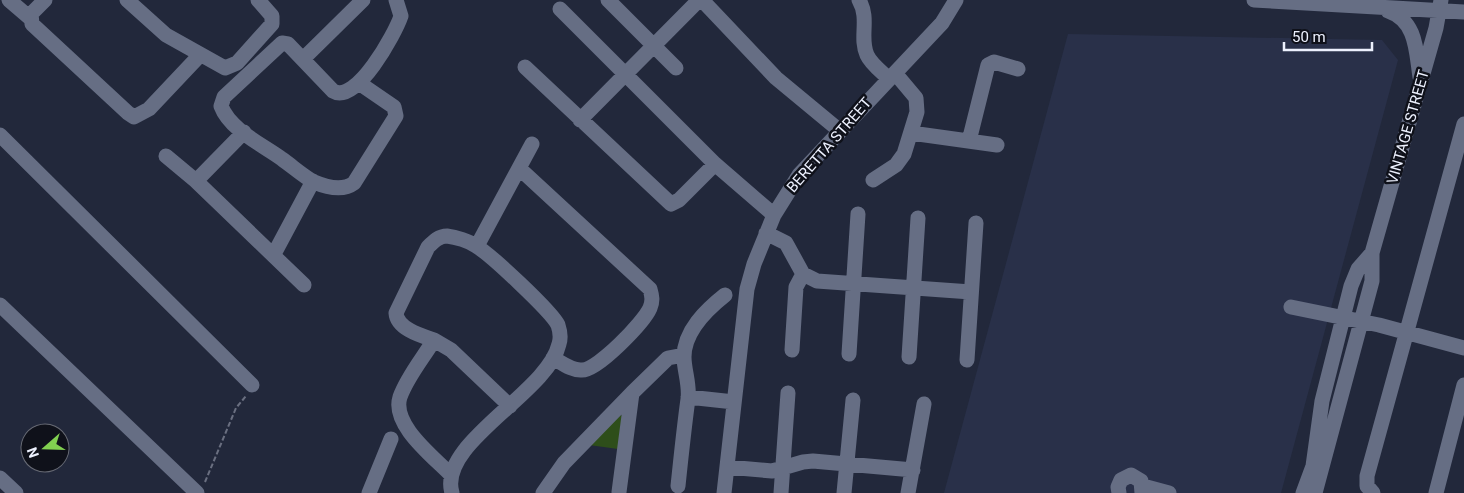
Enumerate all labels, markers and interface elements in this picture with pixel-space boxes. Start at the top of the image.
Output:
scale bar [1284,20,1372,52]
text: 50 m [1292,28,1326,46]
street label: VINTAGE STREET [1383,68,1433,186]
street label: BERETTA STREET [783,94,875,196]
north arrow [20,423,70,473]
text: N [24,445,42,460]

